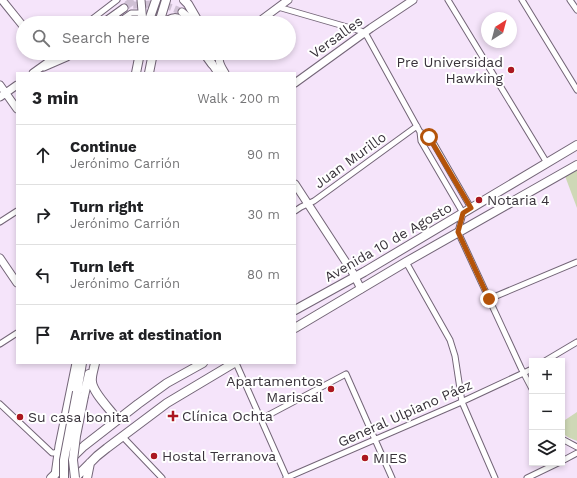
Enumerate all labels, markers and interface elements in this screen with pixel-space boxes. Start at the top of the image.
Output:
north arrow [481,12,517,48]
street label: Versalles [307,13,365,61]
search box [16,16,296,60]
icon: search [30,27,52,49]
text: Search here [62,29,150,47]
place label: Pre Universidad Hawking [397,54,504,86]
marker: Pre Universidad Hawking [506,65,516,75]
text: 3 min [32,88,78,108]
text: Walk · 200 m [197,91,280,106]
route start [420,128,438,146]
street label: Juan Murillo [311,129,389,191]
text: Continue [70,138,137,156]
icon: ahead [32,144,54,166]
text: 90 m [247,147,280,162]
text: Jerónimo Carrión [70,156,180,171]
place label: Notaria 4 [487,192,550,208]
marker: Notaria 4 [474,195,484,205]
text: Turn right [70,198,143,216]
street label: Avenida 10 de Agosto [322,199,454,285]
icon: right [32,204,54,226]
text: 30 m [248,207,280,222]
text: Jerónimo Carrión [70,216,180,231]
text: Turn left [70,258,134,276]
icon: left [32,264,54,286]
text: 80 m [247,267,280,282]
text: Jerónimo Carrión [70,276,180,291]
route end [480,290,498,308]
icon: arrive [32,324,54,346]
text: Arrive at destination [70,326,222,344]
map controls [529,358,565,466]
button: + [529,358,565,394]
place label: Apartamentos Mariscal [226,373,324,405]
street label: General Ulpiano Páez [335,376,475,450]
marker: Apartamentos Mariscal [326,384,336,394]
button: − [529,394,565,430]
place label: Clínica Ochta [182,408,273,424]
place label: Su casa bonita [28,409,129,425]
marker: Clínica Ochta [167,410,179,422]
marker: Su casa bonita [15,412,25,422]
button: layers [529,430,565,466]
place label: Hostal Terranova [162,448,276,464]
place label: MIES [373,450,407,466]
marker: Hostal Terranova [149,451,159,461]
marker: MIES [360,453,370,463]

